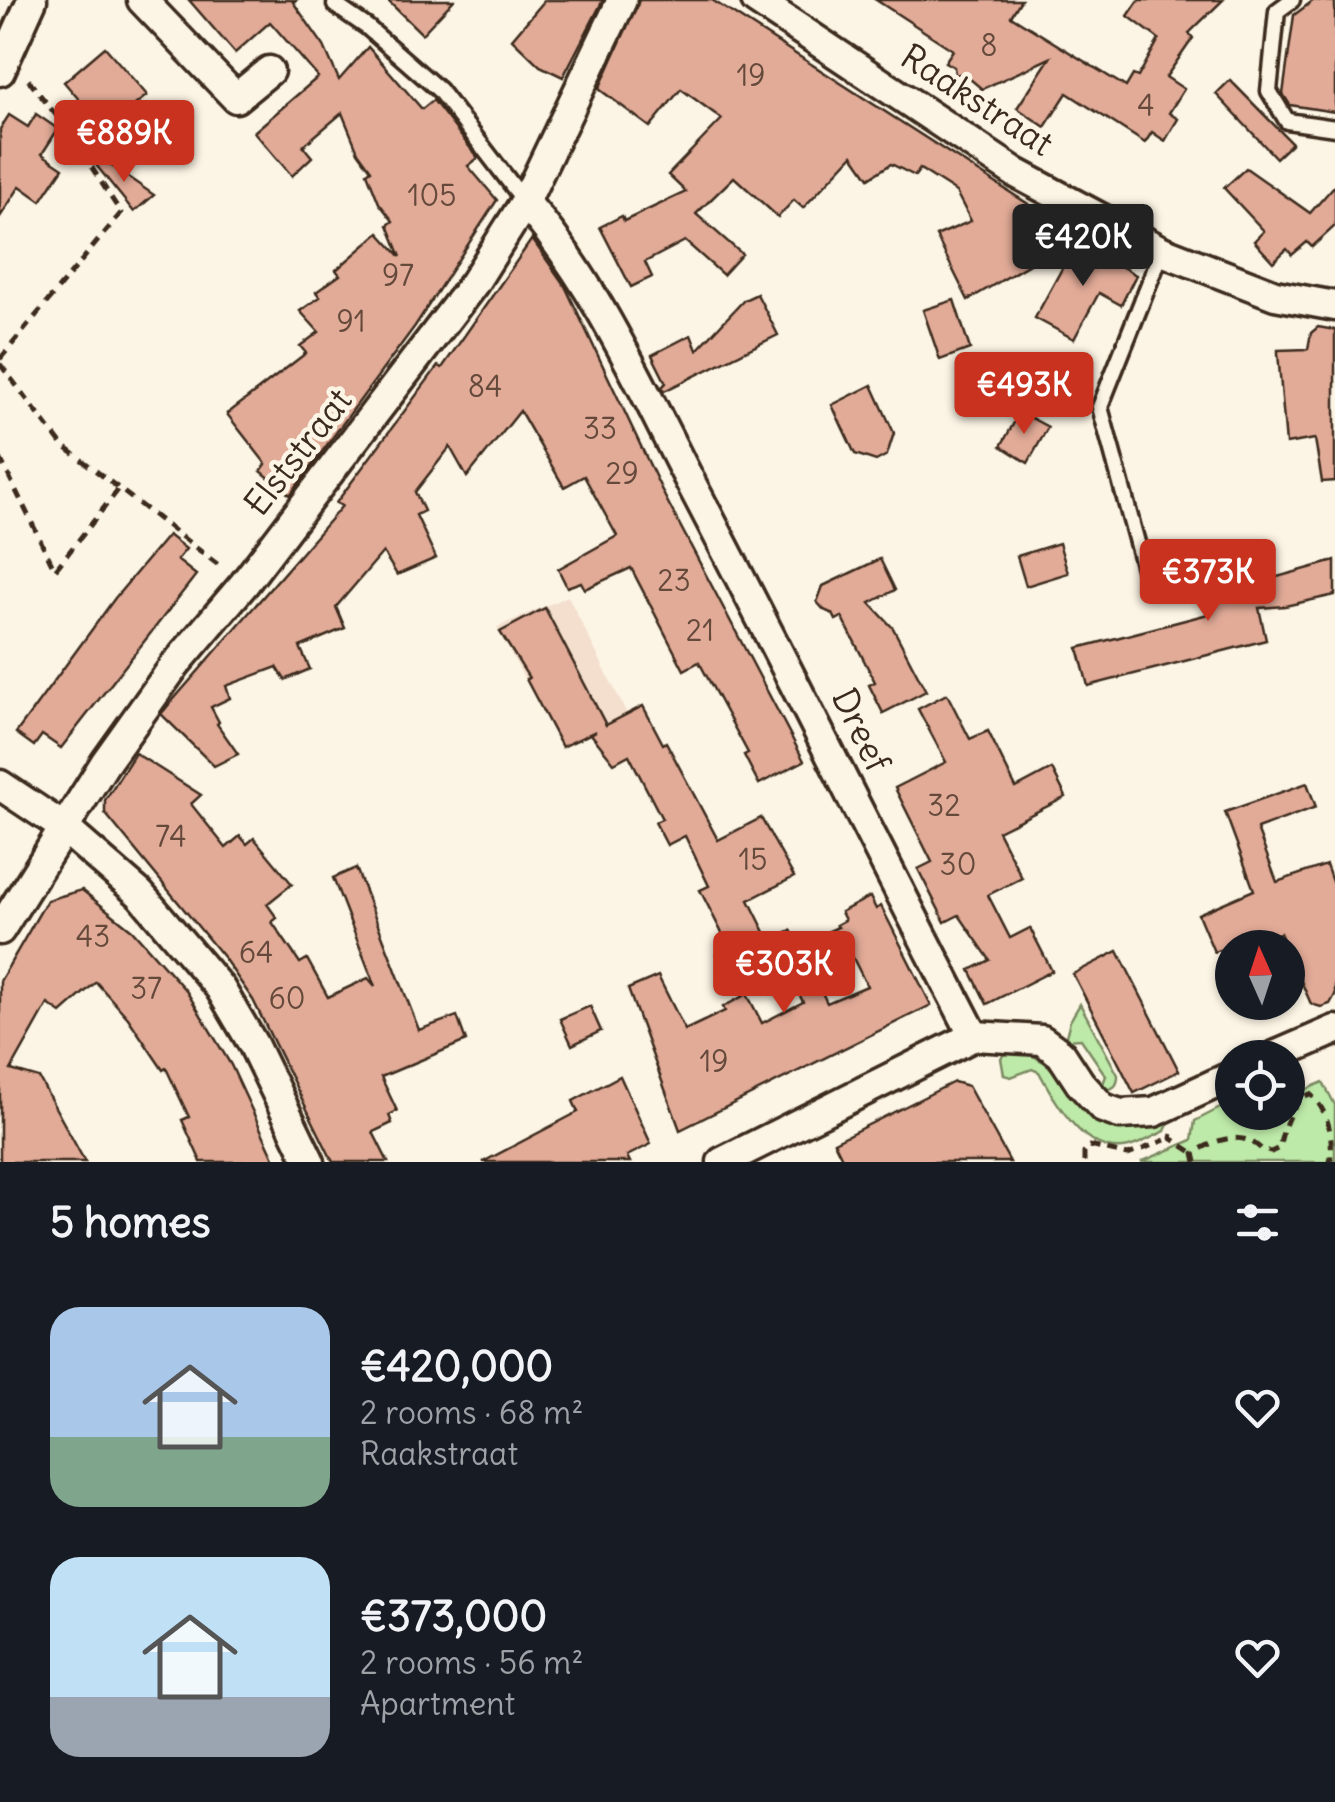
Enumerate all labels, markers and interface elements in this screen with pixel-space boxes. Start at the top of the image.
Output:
house number: 8 [980,26,998,64]
street label: Raakstraat [893,34,1062,165]
house number: 19 [736,56,766,94]
house number: 4 [1137,86,1155,124]
pin: €889K [54,100,194,185]
text: €889K [76,112,172,153]
house number: 105 [408,176,456,214]
pin: €420K [1013,204,1153,289]
text: €420K [1034,216,1132,257]
house number: 97 [382,256,414,294]
house number: 91 [336,302,366,340]
pin: €493K [954,352,1094,437]
text: €493K [976,364,1072,405]
house number: 84 [468,367,502,405]
street label: Elststraat [234,379,361,524]
house number: 33 [583,409,617,447]
house number: 29 [605,454,639,492]
pin: €373K [1138,539,1278,624]
text: €373K [1162,551,1254,592]
house number: 23 [657,561,691,599]
house number: 21 [686,611,714,649]
street label: Dreef [823,681,901,779]
house number: 32 [927,786,961,824]
house number: 74 [155,817,187,855]
house number: 15 [738,840,768,878]
house number: 30 [940,845,976,883]
house number: 43 [76,917,110,955]
north arrow [1215,930,1305,1020]
map controls [1215,930,1305,1130]
pin: €303K [714,931,854,1016]
house number: 64 [239,933,273,971]
text: €303K [735,943,833,984]
house number: 37 [130,969,162,1007]
house number: 60 [268,979,306,1017]
button: locate [1215,1040,1305,1130]
house number: 19 [699,1042,729,1080]
icon: filters [1230,1195,1285,1250]
text: 5 homes [50,1196,211,1248]
text: €420,000 [360,1340,553,1392]
icon: home [130,1347,250,1467]
icon: heart [1230,1380,1285,1435]
text: 2 rooms · 68 m² [360,1392,583,1433]
text: Raakstraat [360,1433,518,1474]
text: €373,000 [360,1590,547,1642]
icon: home [130,1597,250,1717]
icon: heart [1230,1630,1285,1685]
text: 2 rooms · 56 m² [360,1642,583,1683]
text: Apartment [360,1683,515,1724]

